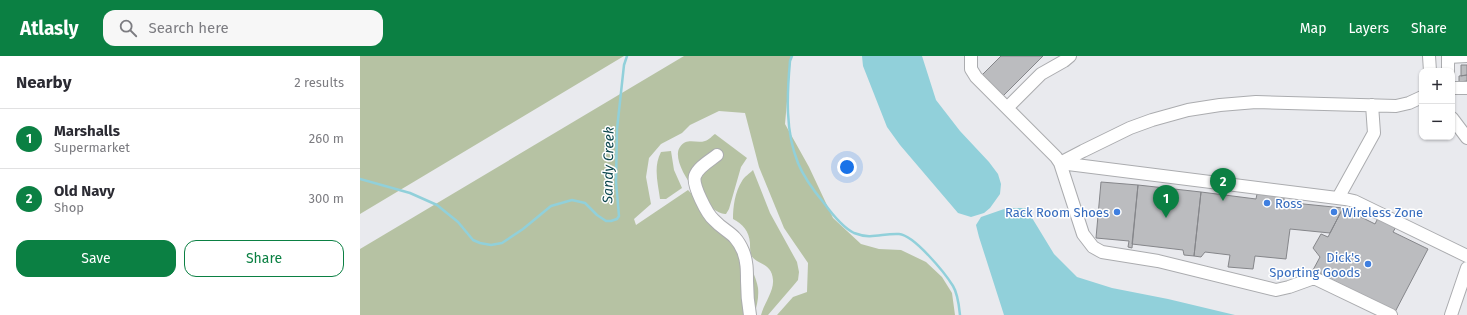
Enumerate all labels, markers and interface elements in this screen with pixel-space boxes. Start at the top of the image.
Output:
search box [103,10,383,46]
text: Atlasly [20,17,79,40]
icon: search [117,17,139,39]
text: Search here [149,19,229,37]
text: Map [1300,20,1326,37]
text: Layers [1348,20,1389,37]
text: Share [1411,20,1447,37]
map controls [1419,68,1455,140]
button: + [1419,68,1455,104]
text: Nearby [16,72,71,93]
text: 2 results [294,75,344,90]
button: − [1419,104,1455,140]
text: Marshalls [54,122,120,140]
water label: Sandy Creek [599,126,618,205]
text: 1 [26,131,32,146]
text: 260 m [309,131,344,146]
text: Supermarket [54,140,130,155]
your location [837,157,857,177]
pin: 2 [1210,168,1236,201]
text: Old Navy [54,182,115,200]
pin: 1 [1153,185,1179,218]
text: 2 [26,191,32,206]
text: 300 m [308,191,344,206]
place label: Ross [1275,196,1302,211]
marker: Ross [1262,198,1272,208]
text: Shop [54,200,84,215]
place label: Rack Room Shoes [1005,205,1109,220]
place label: Wireless Zone [1342,205,1423,220]
marker: Rack Room Shoes [1112,207,1122,217]
marker: Wireless Zone [1329,207,1339,217]
button: Save [16,240,176,277]
button: Share [184,240,344,277]
place label: Dick's Sporting Goods [1269,250,1360,280]
marker: Dick's Sporting Goods [1363,259,1373,269]

